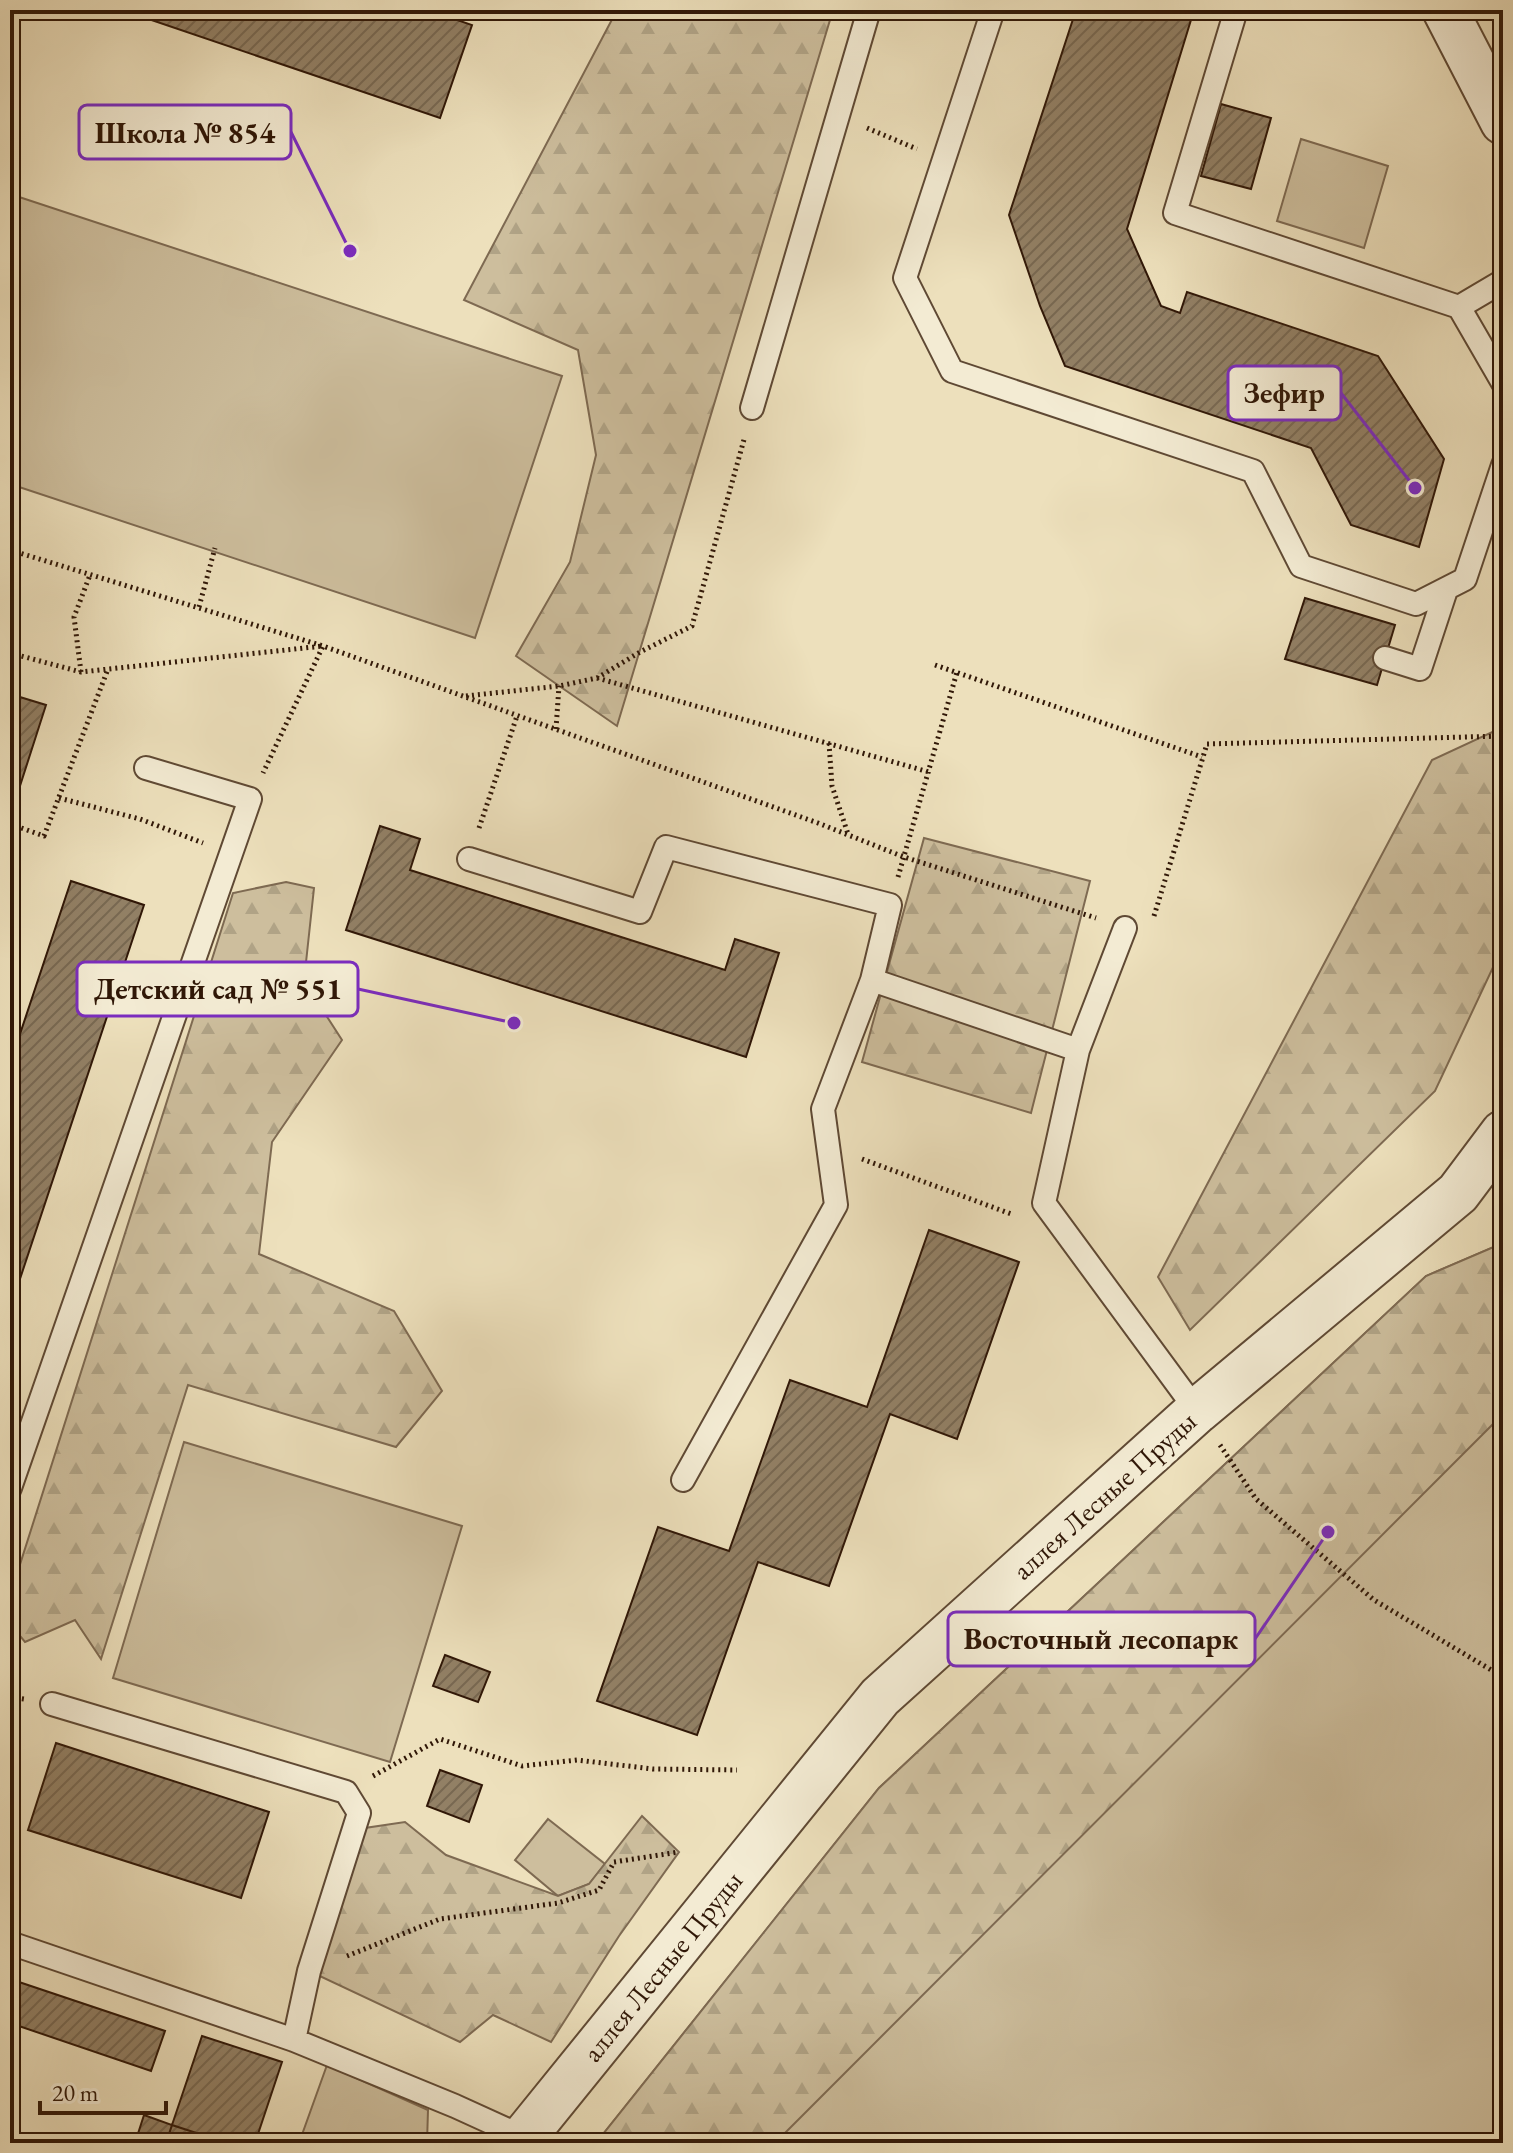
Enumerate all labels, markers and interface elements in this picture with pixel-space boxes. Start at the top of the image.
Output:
callout: Школа № 854 [79,105,291,159]
text: Школа № 854 [95,113,276,152]
callout: Зефир [1228,366,1341,420]
text: Зефир [1243,373,1325,412]
callout: Детский сад № 551 [77,962,358,1016]
text: Детский сад № 551 [94,969,342,1008]
street label: аллея Лесные Пруды [1005,1403,1203,1587]
callout: Восточный лесопарк [948,1612,1255,1666]
text: Восточный лесопарк [964,1619,1239,1658]
street label: аллея Лесные Пруды [574,1863,750,2069]
scale bar [40,2065,166,2115]
text: 20 m [52,2077,99,2108]

